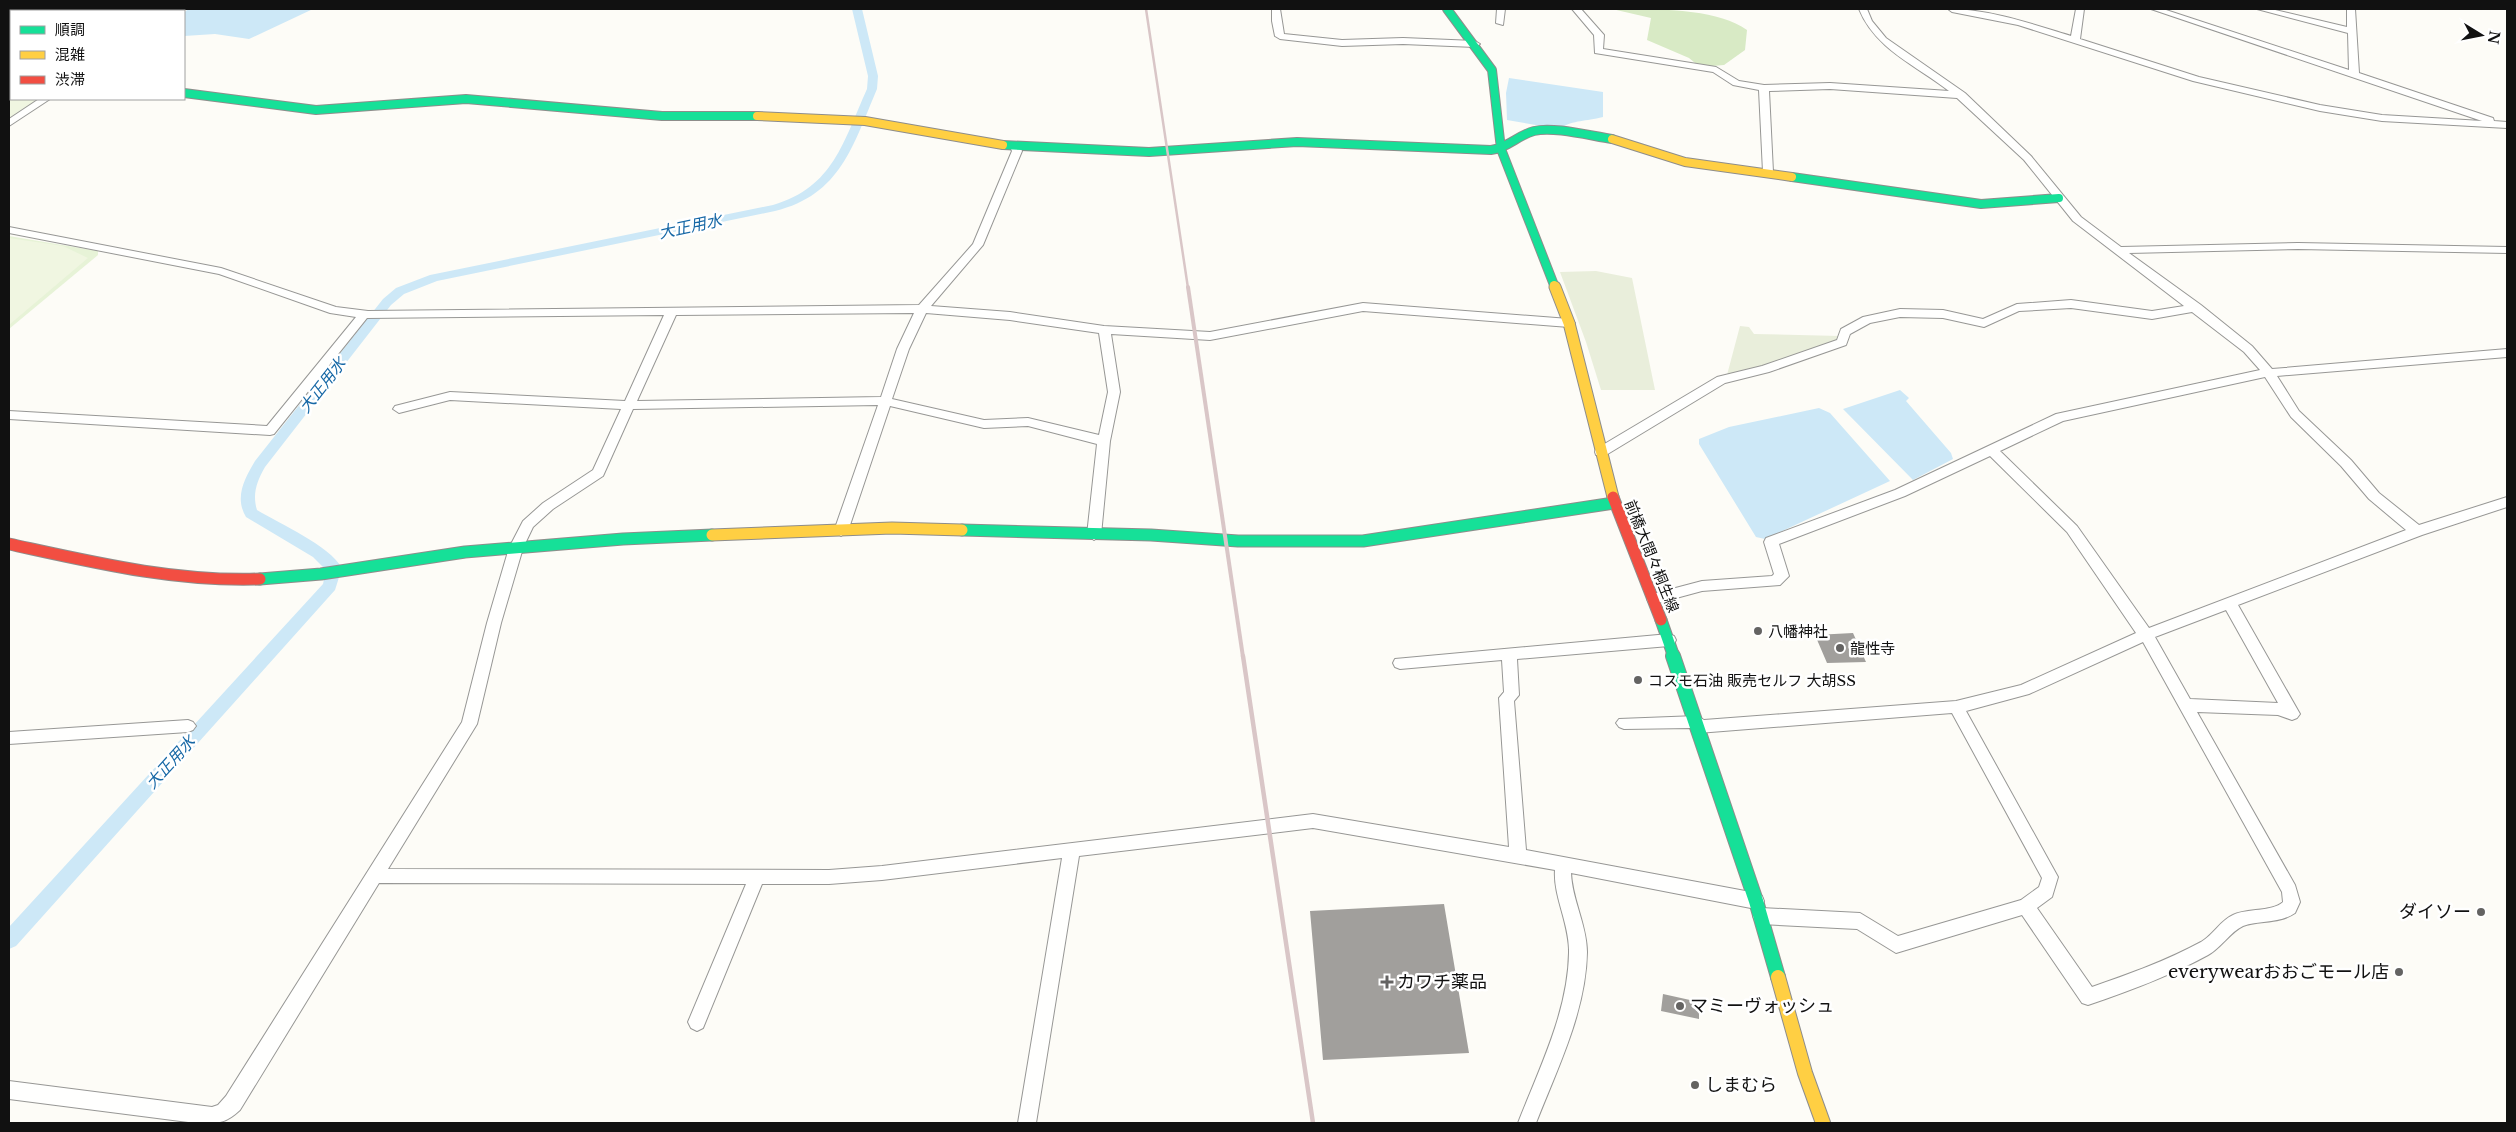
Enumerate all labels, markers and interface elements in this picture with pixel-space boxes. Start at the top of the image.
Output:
legend [10,10,185,100]
north arrow [2456,10,2506,60]
text: 順調 [55,20,85,39]
text: N [2484,29,2504,45]
text: 混雑 [55,45,85,64]
text: 渋滞 [55,70,85,89]
water label: 大正用水 [657,209,725,242]
water label: 大正用水 [294,352,351,416]
street label: 前橋大間々桐生線 [1621,497,1683,615]
place label: 八幡神社 [1768,622,1828,641]
marker: 八幡神社 [1752,625,1764,637]
place label: 龍性寺 [1850,639,1895,658]
marker: 龍性寺 [1834,642,1846,654]
place label: コスモ石油 販売セルフ 大胡SS [1648,671,1856,690]
marker: コスモ石油 販売セルフ 大胡SS [1632,674,1644,686]
water label: 大正用水 [141,730,200,792]
place label: ダイソー [2399,901,2471,923]
marker: ダイソー [2475,906,2487,918]
place label: everywearおおごモール店 [2168,961,2389,983]
marker: everywearおおごモール店 [2393,966,2405,978]
place label: カワチ薬品 [1397,971,1487,993]
marker: カワチ薬品 [1381,976,1393,988]
place label: マミーヴォッシュ [1690,995,1834,1017]
marker: マミーヴォッシュ [1674,1000,1686,1012]
place label: しまむら [1705,1074,1777,1096]
marker: しまむら [1689,1079,1701,1091]

